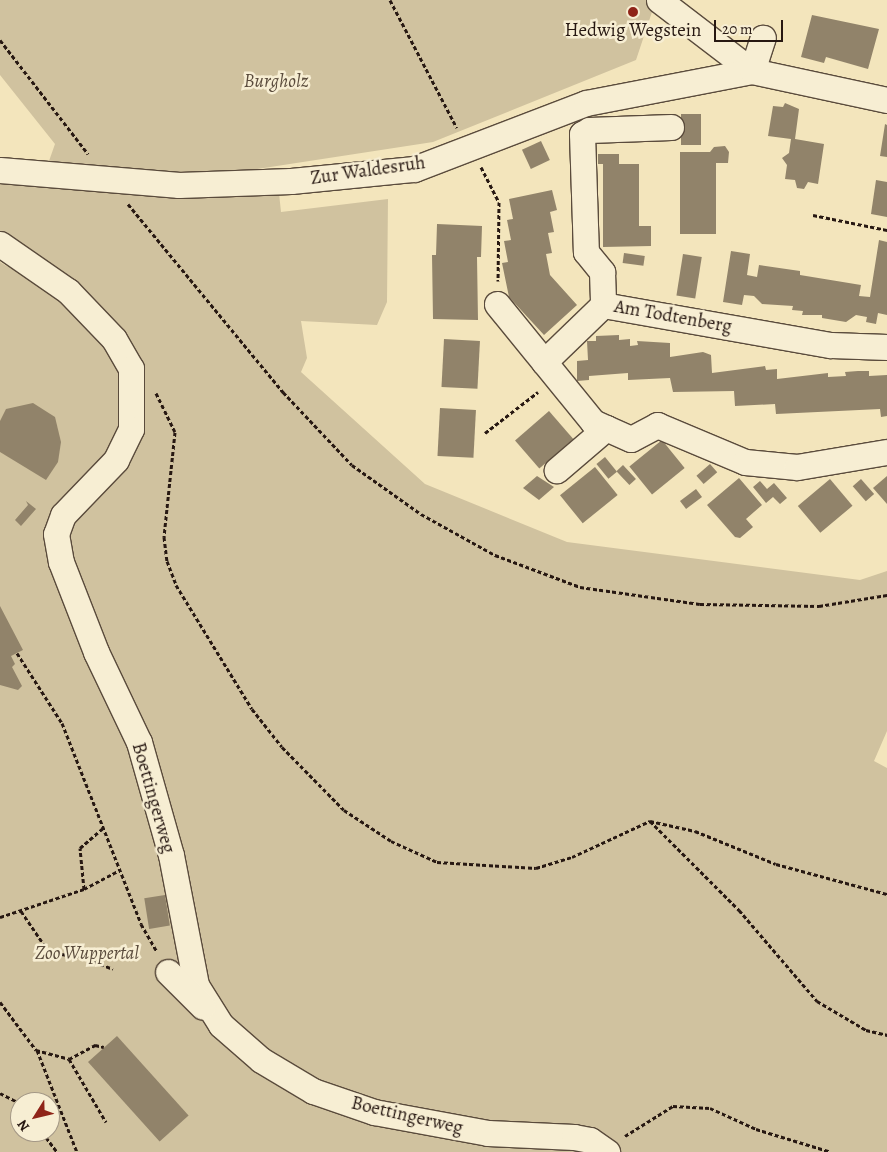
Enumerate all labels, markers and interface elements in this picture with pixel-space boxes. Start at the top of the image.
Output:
marker: Hedwig Wegstein [627,6,639,18]
scale bar [717,10,786,42]
text: 20 m [722,19,753,39]
place label: Hedwig Wegstein [564,20,702,42]
park label: Burgholz [244,71,308,93]
street label: Zur Waldesruh [309,152,427,190]
street label: Am Todtenberg [612,295,734,339]
street label: Boettingerweg [126,740,180,856]
park label: Zoo Wuppertal [35,943,139,965]
north arrow [10,1092,60,1142]
street label: Boettingerweg [349,1092,465,1140]
text: N [13,1116,34,1135]

